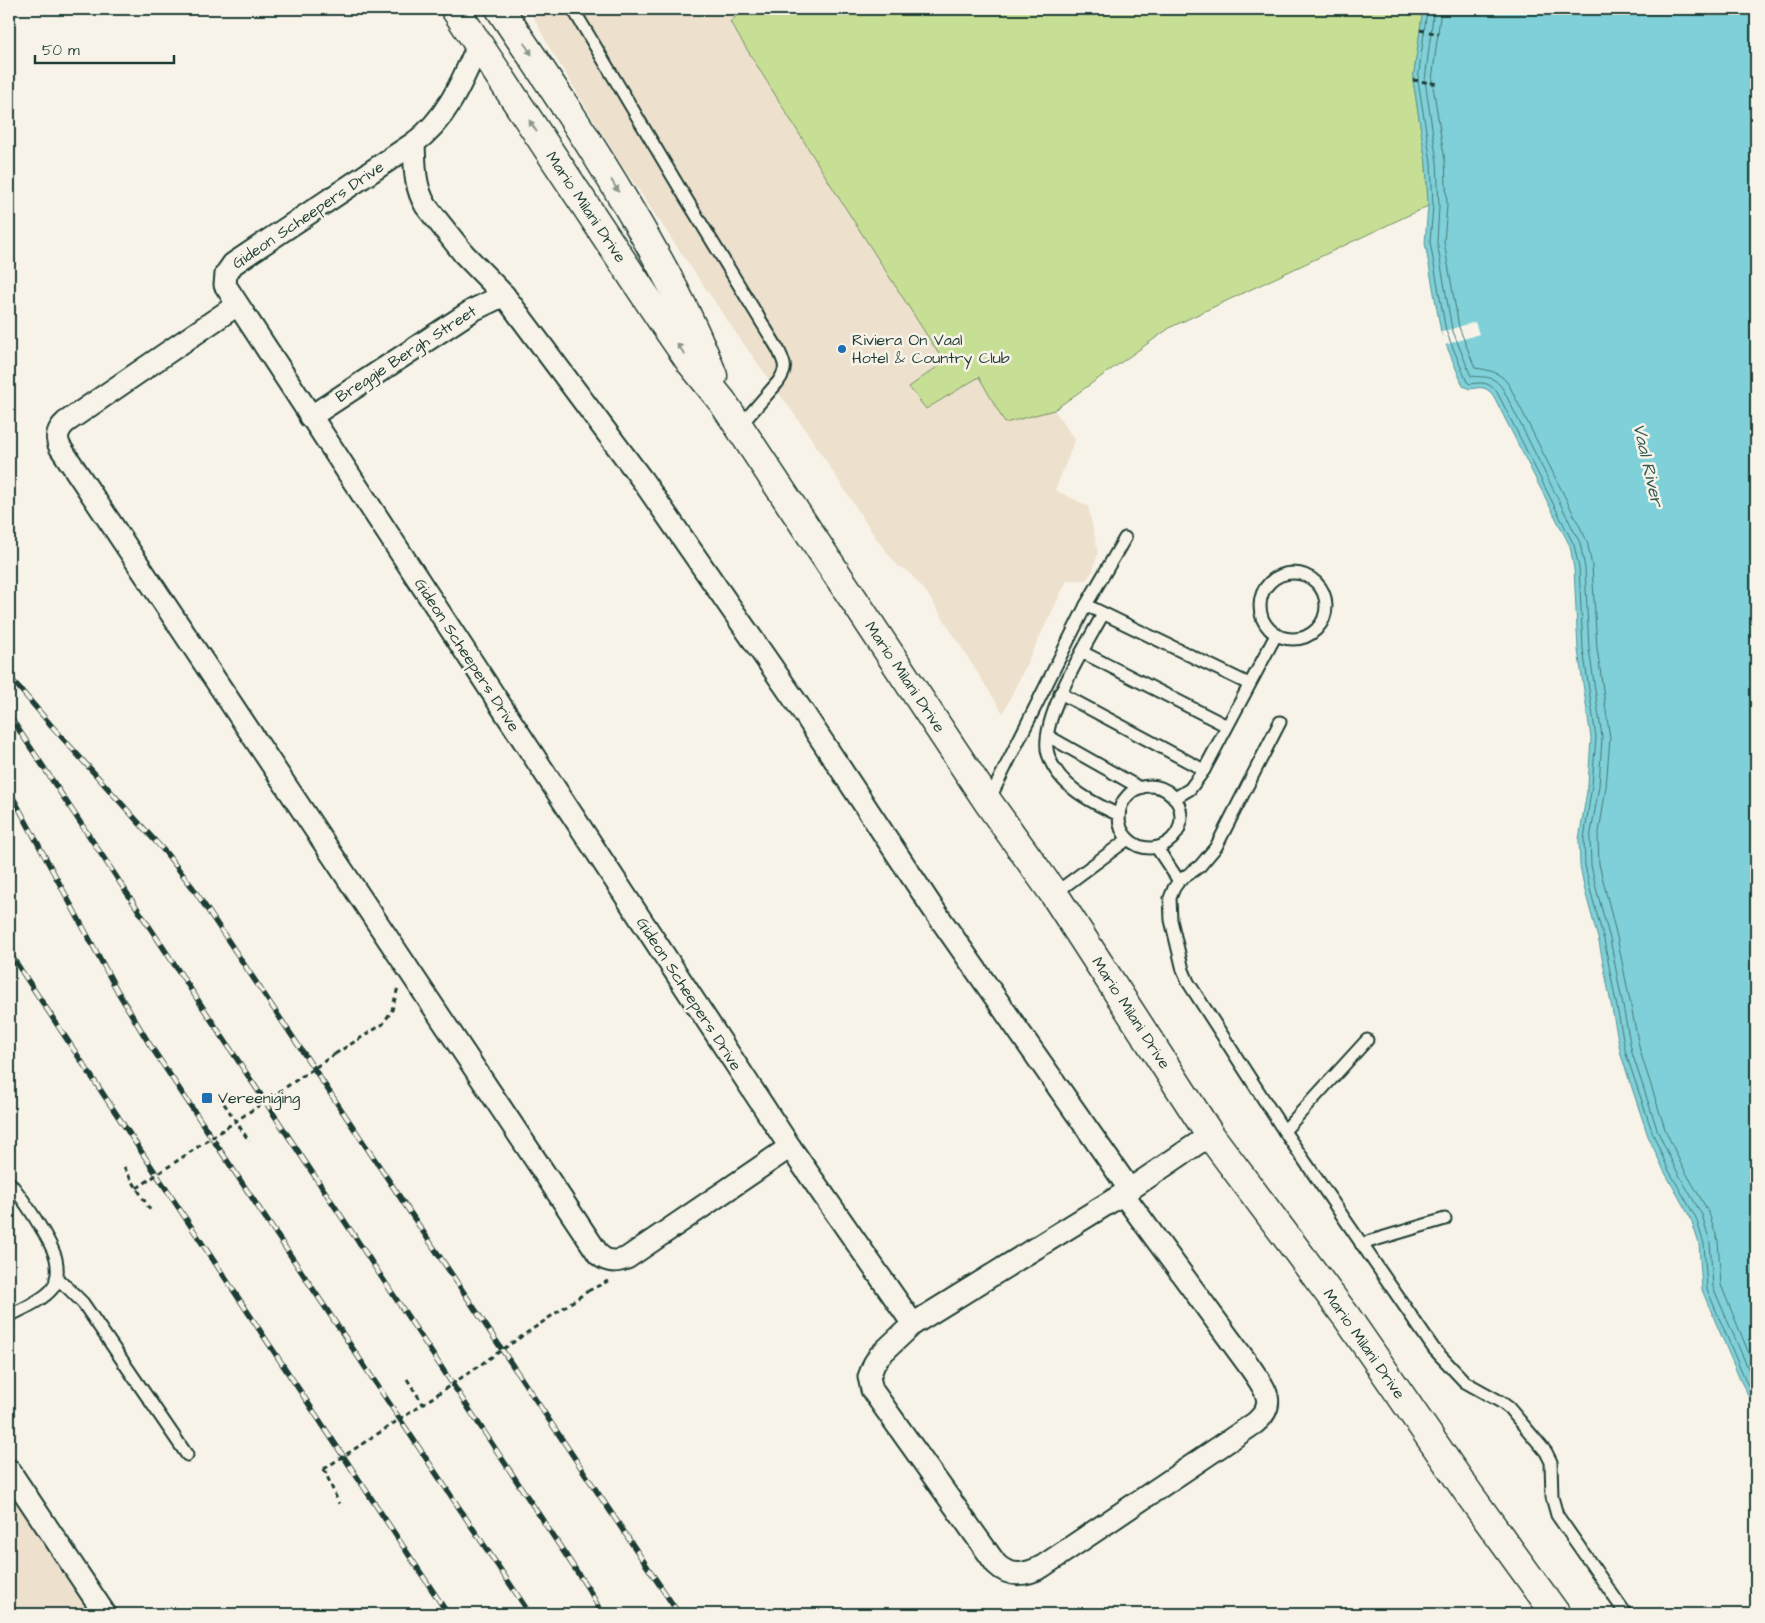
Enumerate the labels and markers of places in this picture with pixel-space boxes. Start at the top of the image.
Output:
place label: Riviera On Vaal Hotel & Country Club [852,329,1010,370]
marker: Riviera On Vaal Hotel & Country Club [836,343,848,355]
place label: Vereeniging [218,1087,300,1110]
marker: Vereeniging [200,1091,214,1105]

